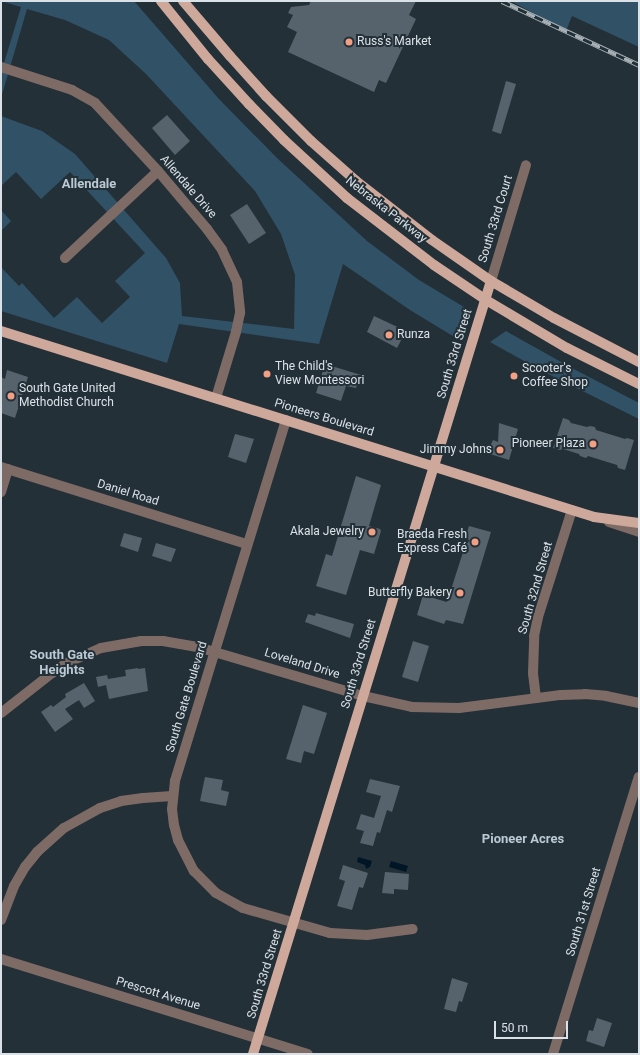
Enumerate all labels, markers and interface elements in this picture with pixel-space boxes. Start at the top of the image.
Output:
place label: Russ's Market [357,35,432,49]
marker: Russ's Market [344,37,354,47]
street label: Allendale Drive [157,152,219,222]
street label: South 33rd Court [476,173,516,265]
street label: Nebraska Parkway [343,174,429,246]
district label: Allendale [62,176,116,192]
street label: South 33rd Street [435,307,475,401]
place label: Runza [397,328,430,342]
marker: Runza [384,330,394,340]
place label: The Child's View Montessori [275,360,364,388]
place label: Scooter's Coffee Shop [522,362,588,390]
marker: The Child's View Montessori [262,369,272,379]
marker: Scooter's Coffee Shop [509,371,519,381]
place label: South Gate United Methodist Church [19,382,115,410]
marker: South Gate United Methodist Church [6,391,16,401]
street label: Pioneers Boulevard [273,396,375,440]
place label: Pioneer Plaza [512,437,585,451]
marker: Pioneer Plaza [588,439,598,449]
place label: Jimmy Johns [420,443,492,457]
marker: Jimmy Johns [495,445,505,455]
street label: Daniel Road [95,477,161,509]
place label: Akala Jewelry [290,525,364,539]
marker: Akala Jewelry [367,527,377,537]
place label: Braeda Fresh Express Café [397,528,467,556]
marker: Braeda Fresh Express Café [470,537,480,547]
street label: South 32nd Street [516,540,556,636]
place label: Butterfly Bakery [368,586,452,600]
marker: Butterfly Bakery [455,588,465,598]
street label: South 33rd Street [339,617,379,711]
street label: South Gate Boulevard [163,640,211,754]
street label: Loveland Drive [263,646,341,682]
district label: South Gate Heights [30,648,94,679]
district label: Pioneer Acres [482,831,564,847]
street label: South 31st Street [564,866,604,958]
street label: South 33rd Street [245,927,285,1021]
street label: Prescott Avenue [114,974,202,1014]
scale bar [496,1013,570,1039]
text: 50 m [501,1021,528,1035]

